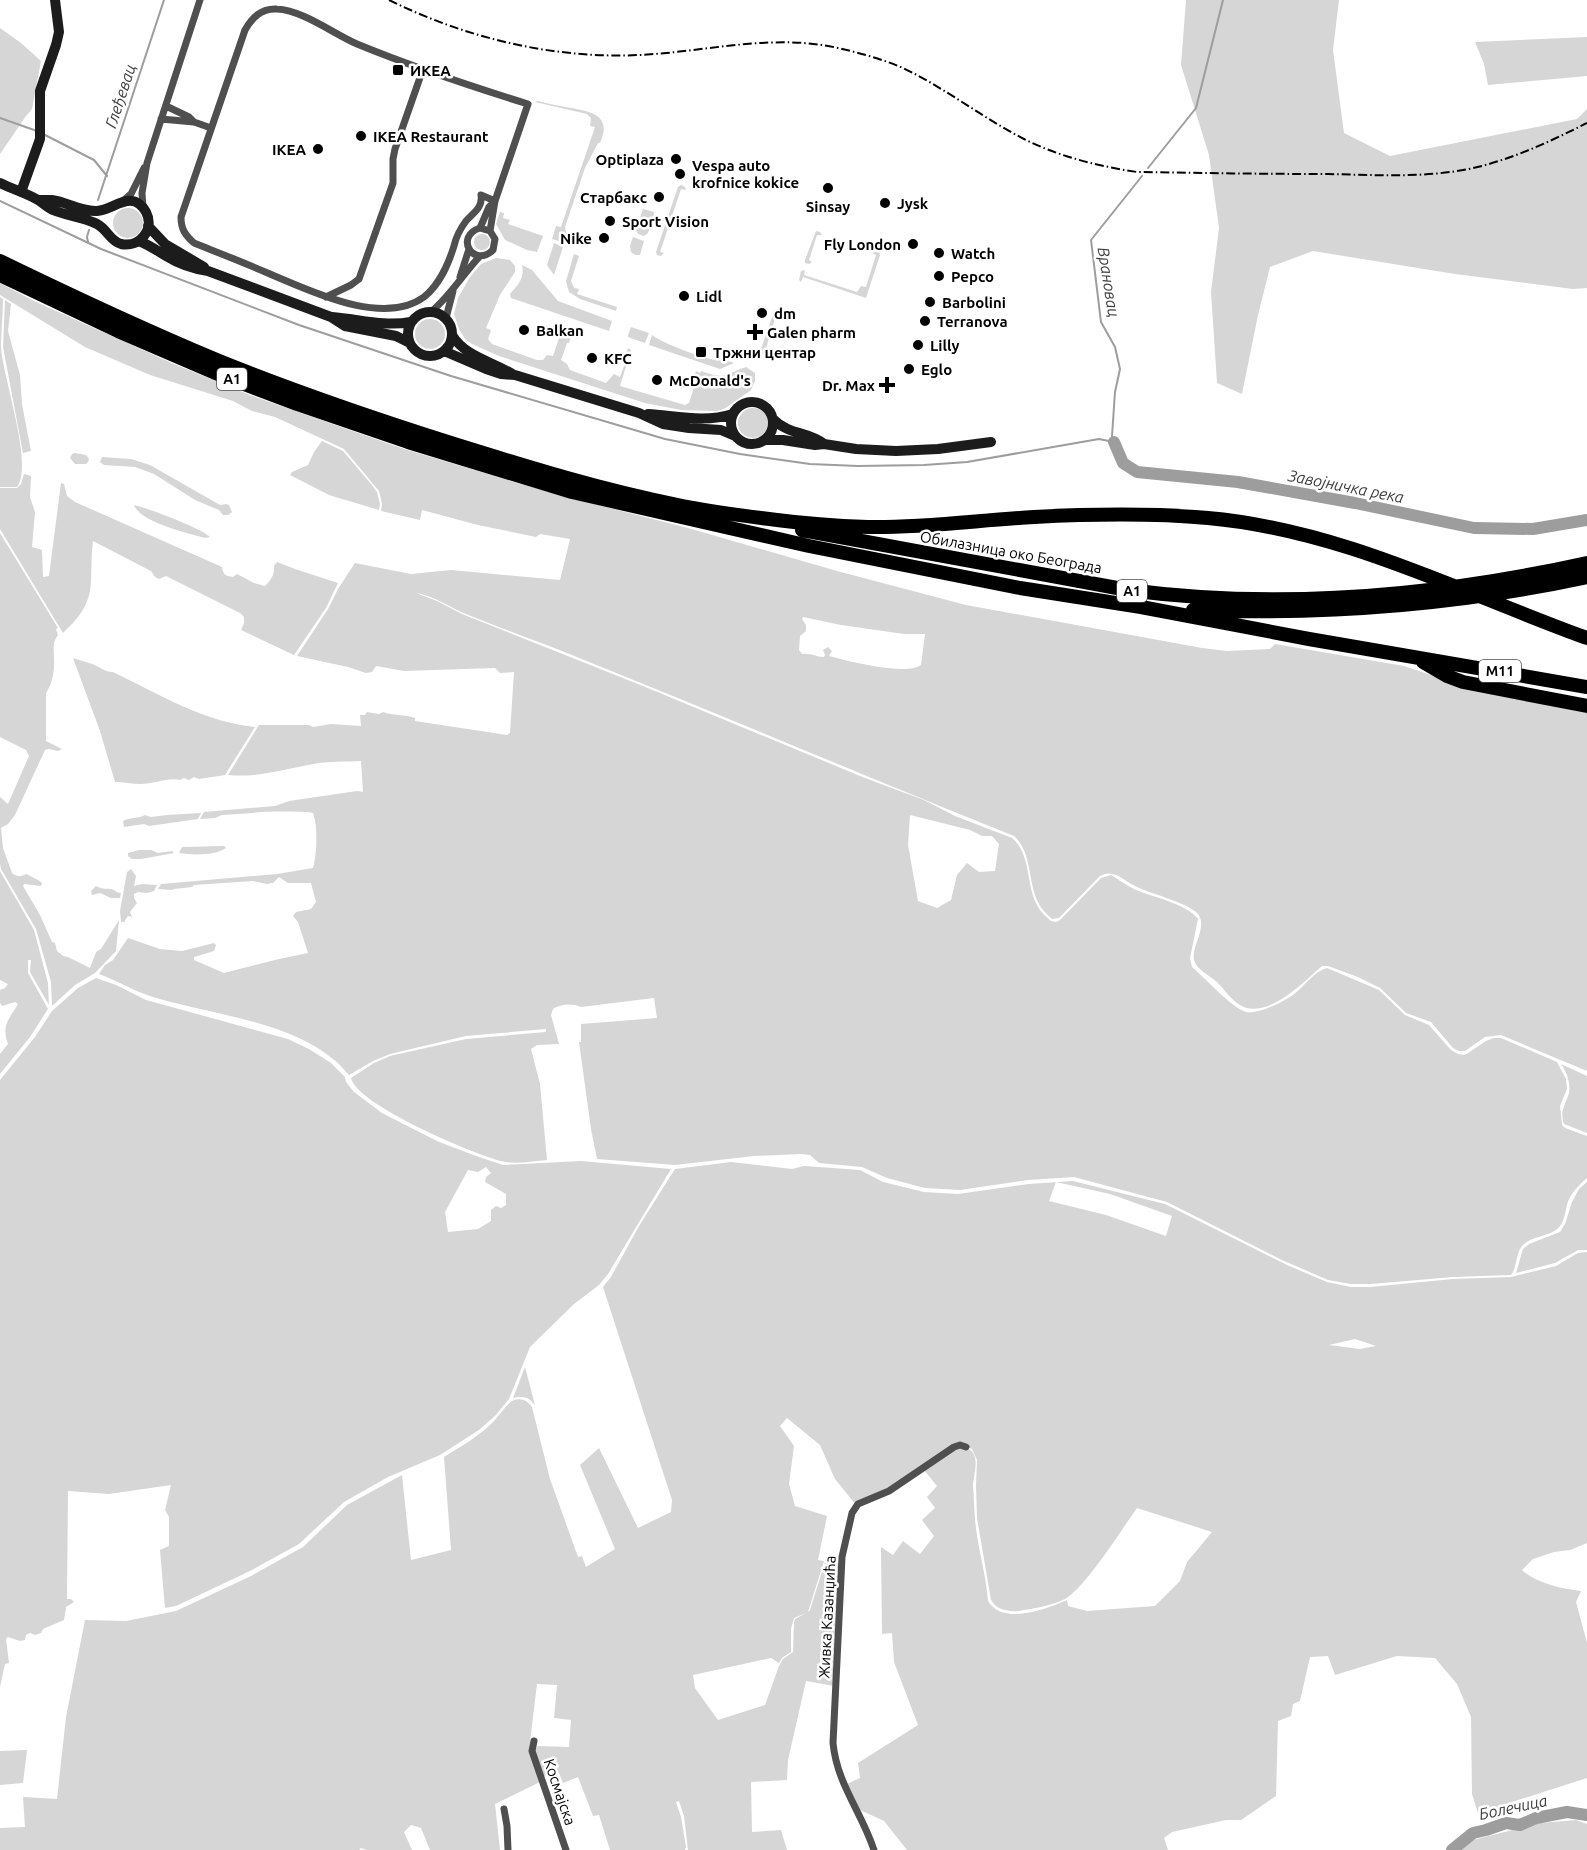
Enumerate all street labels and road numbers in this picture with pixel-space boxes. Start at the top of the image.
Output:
road number: A1 [217,368,247,390]
street label: Обилазница око Београда [919,528,1103,576]
road number: A1 [1117,580,1147,602]
road number: M11 [1479,660,1521,682]
street label: Живка Казанџића [815,1555,839,1679]
street label: Космајска [541,1756,579,1828]

